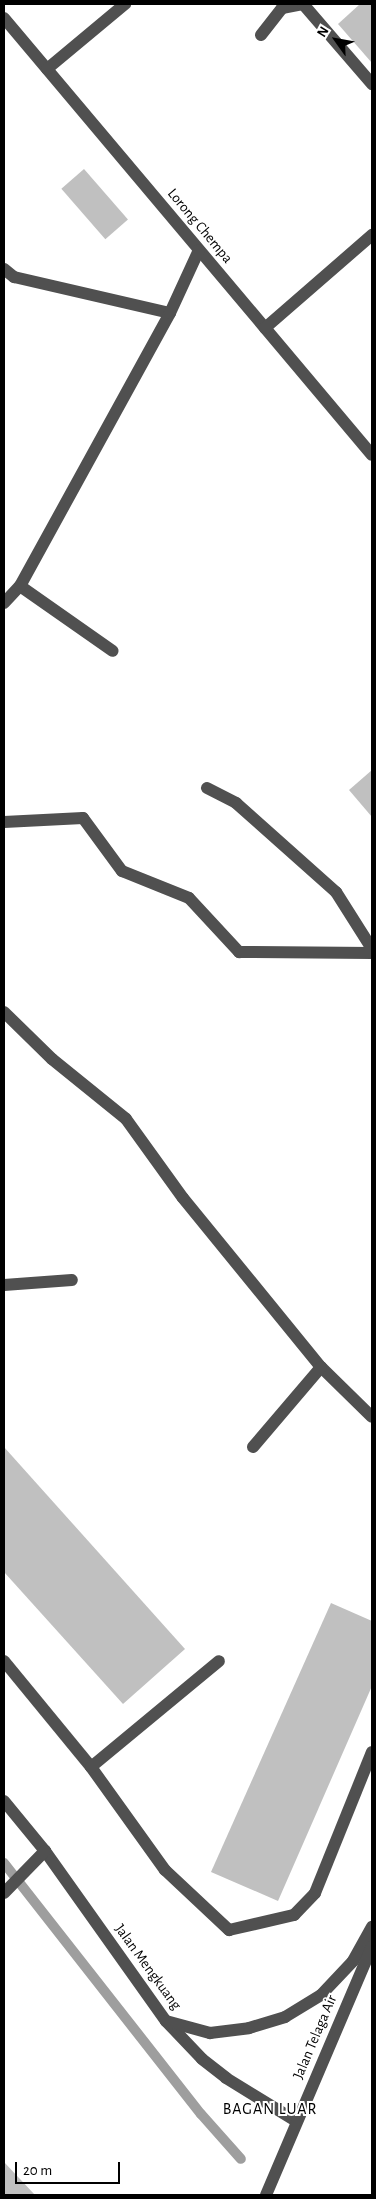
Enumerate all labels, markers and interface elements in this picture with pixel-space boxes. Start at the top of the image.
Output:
north arrow [311,15,361,65]
text: N [315,24,332,40]
street label: Lorong Chempa [164,185,236,267]
street label: Jalan Mengkuang [111,1921,185,2013]
street label: Jalan Telaga Air [289,1992,341,2082]
district label: BAGAN LUAR [221,2099,319,2119]
scale bar [18,2152,122,2184]
text: 20 m [23,2163,52,2178]

